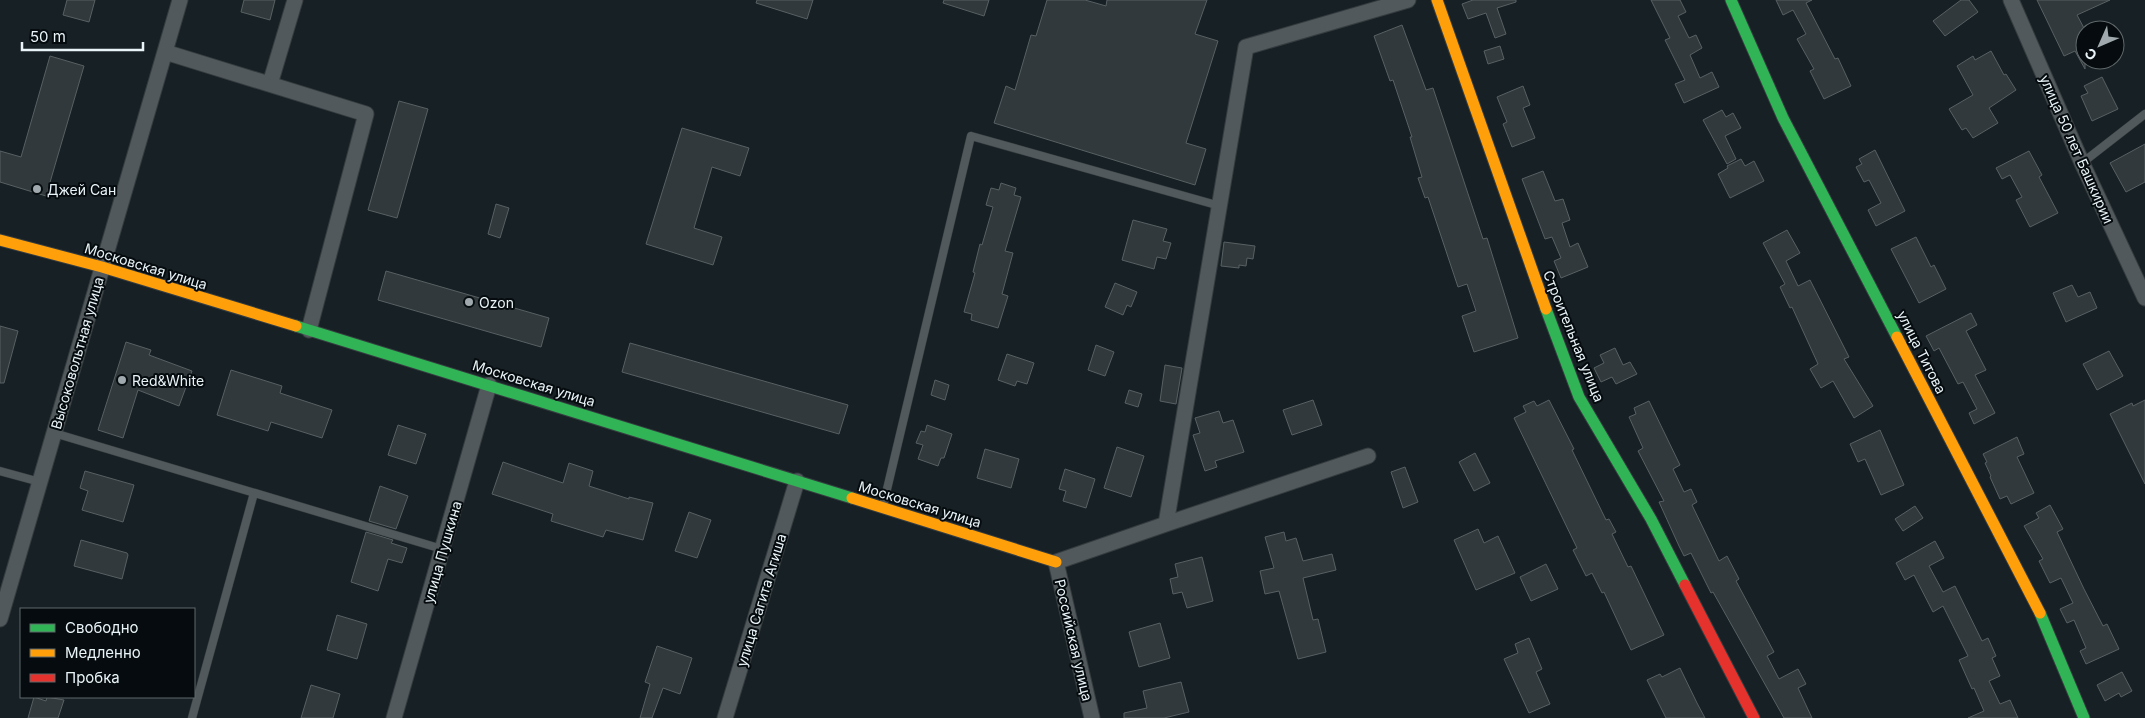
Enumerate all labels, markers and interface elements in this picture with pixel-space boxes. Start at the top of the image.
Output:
scale bar [22,20,144,52]
north arrow [2075,20,2125,70]
text: 50 m [30,27,66,46]
text: С [2081,45,2100,64]
street label: улица 50 лет Башкирии [2036,72,2118,226]
place label: Джей Сан [47,181,116,198]
marker: Джей Сан [31,183,43,195]
street label: Московская улица [83,239,209,293]
street label: Строительная улица [1540,268,1608,404]
street label: Высоковольтная улица [47,275,107,431]
place label: Ozon [479,294,514,311]
marker: Ozon [463,296,475,308]
street label: улица Титова [1894,308,1950,396]
street label: Московская улица [471,356,597,410]
place label: Red&White [132,372,204,389]
marker: Red&White [116,374,128,386]
street label: Московская улица [857,477,983,531]
street label: улица Пушкина [419,499,465,605]
street label: улица Сагита Агиша [733,531,789,669]
street label: Российская улица [1052,577,1096,703]
legend [20,608,195,698]
text: Свободно [65,618,139,637]
text: Медленно [65,643,141,662]
text: Пробка [65,668,120,687]

